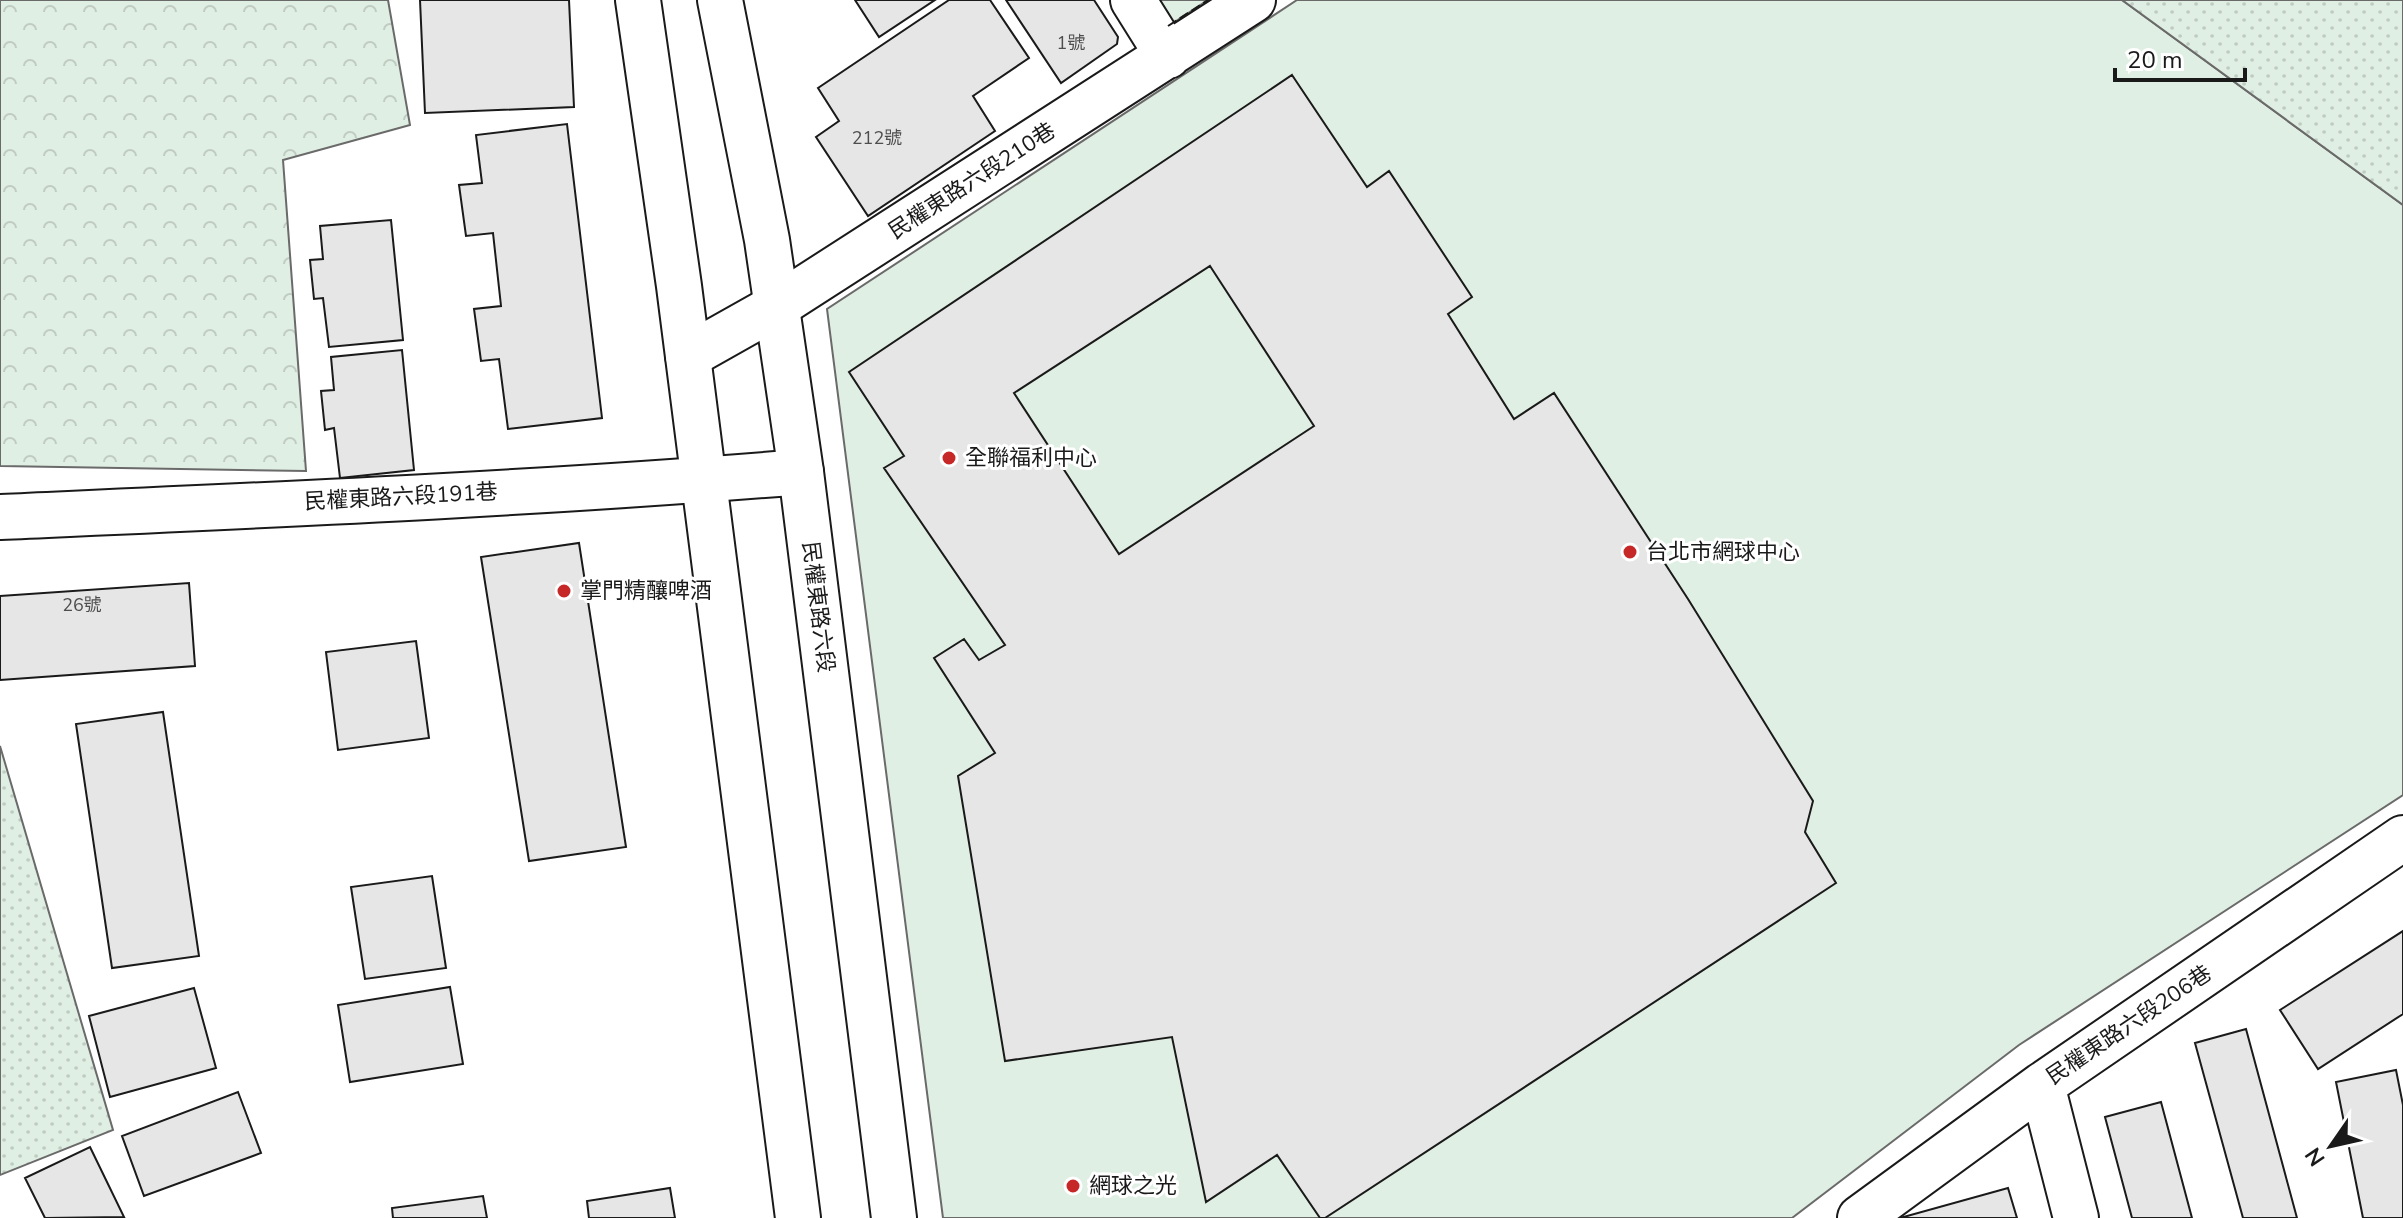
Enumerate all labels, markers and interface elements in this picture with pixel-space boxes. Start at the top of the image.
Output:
house number: 1號 [1057,31,1085,55]
scale bar [2115,32,2245,82]
text: 20 m [2127,44,2183,76]
street label: 民權東路六段210巷 [883,116,1061,246]
house number: 212號 [852,126,902,150]
place label: 全聯福利中心 [965,443,1097,473]
marker: 全聯福利中心 [940,449,958,467]
street label: 民權東路六段191巷 [304,477,498,517]
place label: 台北市網球中心 [1646,537,1800,567]
street label: 民權東路六段 [795,540,841,674]
marker: 台北市網球中心 [1621,543,1639,561]
place label: 掌門精釀啤酒 [580,576,712,606]
marker: 掌門精釀啤酒 [555,582,573,600]
house number: 26號 [62,593,102,617]
street label: 民權東路六段206巷 [2040,958,2218,1092]
north arrow [2291,1106,2371,1186]
text: N [2298,1141,2332,1172]
place label: 網球之光 [1089,1171,1177,1201]
marker: 網球之光 [1064,1177,1082,1195]

